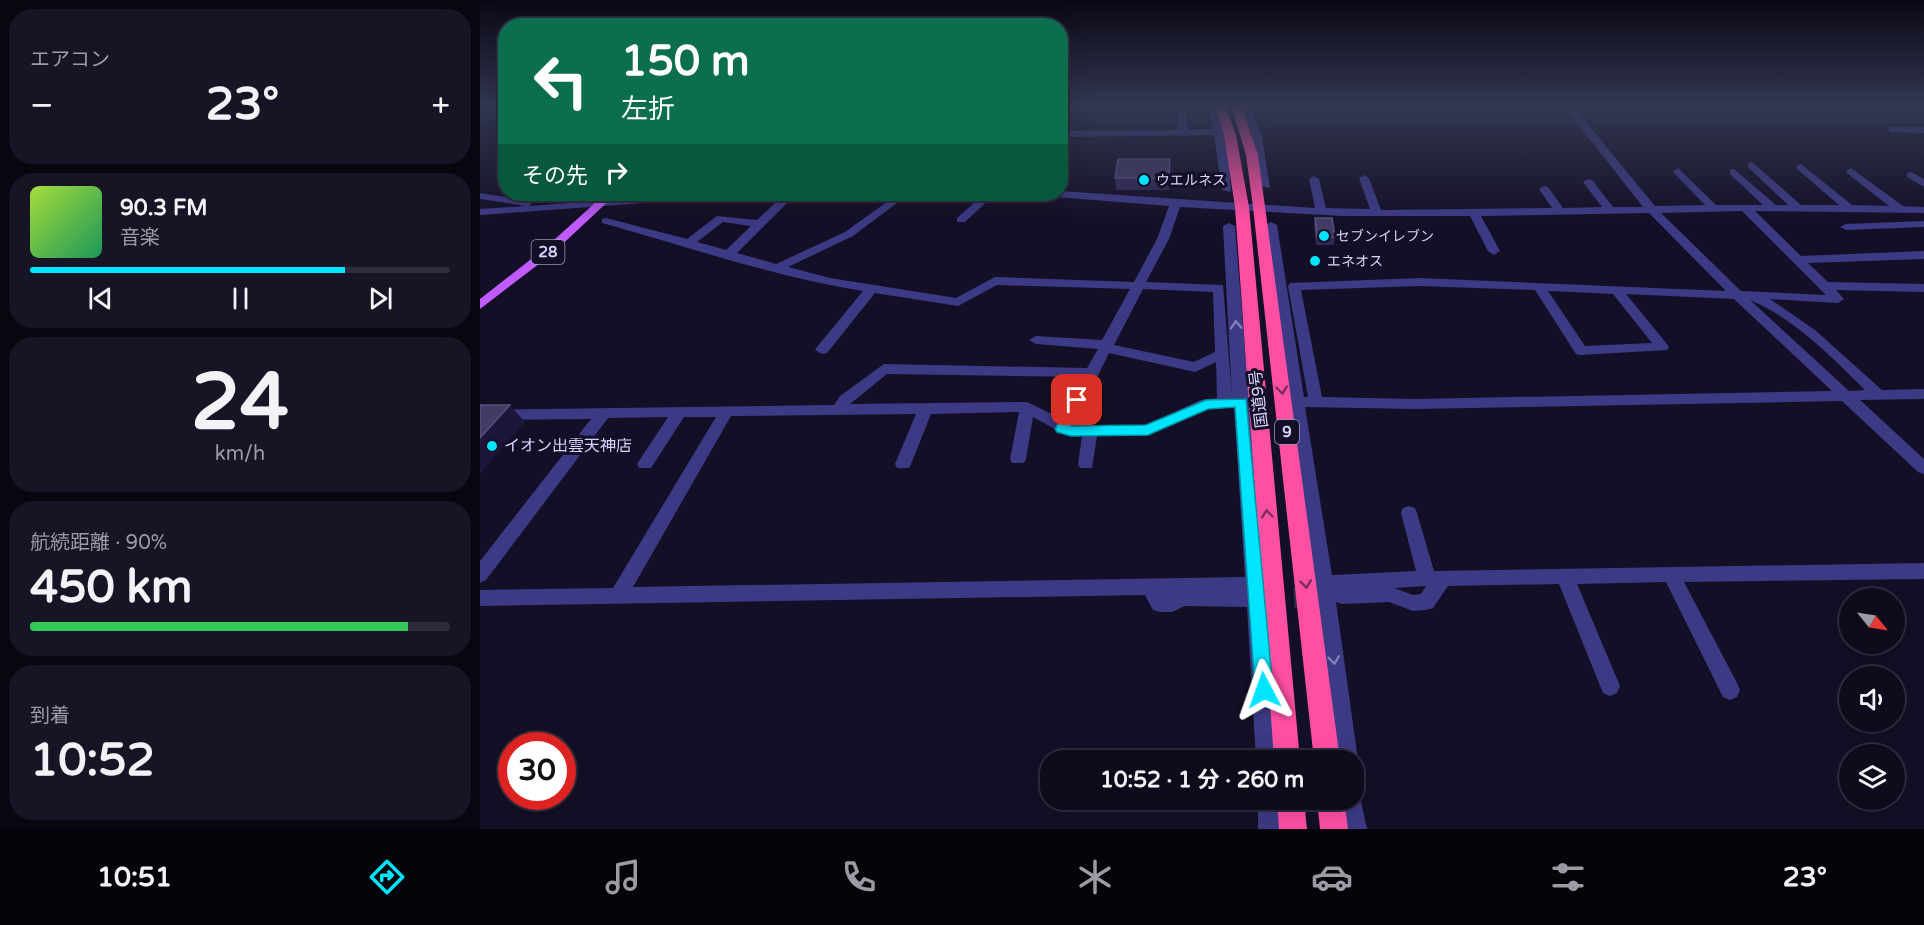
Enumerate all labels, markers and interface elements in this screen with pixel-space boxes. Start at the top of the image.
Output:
text: 150 m [621,36,750,87]
icon: left [522,42,600,120]
text: エアコン [30,48,110,72]
text: 23° [206,78,279,132]
text: − [30,86,54,125]
text: + [431,86,450,125]
text: 左折 [621,93,675,126]
icon: right [600,156,633,189]
text: その先 [522,163,588,189]
place label: ウエルネス [1156,172,1226,189]
marker: ウエルネス [1137,173,1151,187]
text: 90.3 FM [120,195,208,221]
text: 音楽 [120,226,160,250]
place label: セブンイレブン [1336,228,1434,245]
marker: セブンイレブン [1317,229,1331,243]
road number: 28 [532,240,564,264]
place label: エネオス [1327,253,1383,270]
marker: エネオス [1308,254,1322,268]
icon: previous [84,282,117,315]
icon: pause [224,282,257,315]
icon: next [364,282,397,315]
one-way arrow [1230,321,1243,330]
text: 24 [191,356,289,450]
street label: 国道9号 [1246,369,1272,429]
pin [1051,374,1102,425]
icon: arrive [1060,383,1093,416]
one-way arrow [1276,386,1288,395]
road number: 9 [1275,420,1299,444]
place label: イオン出雲天神店 [504,436,632,456]
marker: イオン出雲天神店 [485,439,499,453]
text: km/h [215,442,265,466]
one-way arrow [1261,509,1274,518]
text: 航続距離 · 90% [30,531,167,555]
text: 450 km [30,561,192,615]
one-way arrow [1299,579,1312,588]
north arrow [1839,588,1905,654]
map controls [1839,588,1905,810]
one-way arrow [1327,655,1340,664]
position arrow [1232,658,1296,722]
button: sound [1839,666,1905,732]
text: 到着 [30,704,70,728]
speed limit sign: 30 [498,732,576,810]
text: 10:52 [30,734,155,788]
button: layers [1839,744,1905,810]
text: 10:52 · 1 分 · 260 m [1100,767,1304,793]
icon: directions [366,856,408,898]
icon: music [602,856,644,898]
icon: phone [838,856,880,898]
icon: climate [1074,856,1116,898]
icon: car [1311,856,1353,898]
icon: filters [1547,856,1589,898]
text: 10:51 [97,861,172,894]
text: 23° [1783,861,1827,894]

